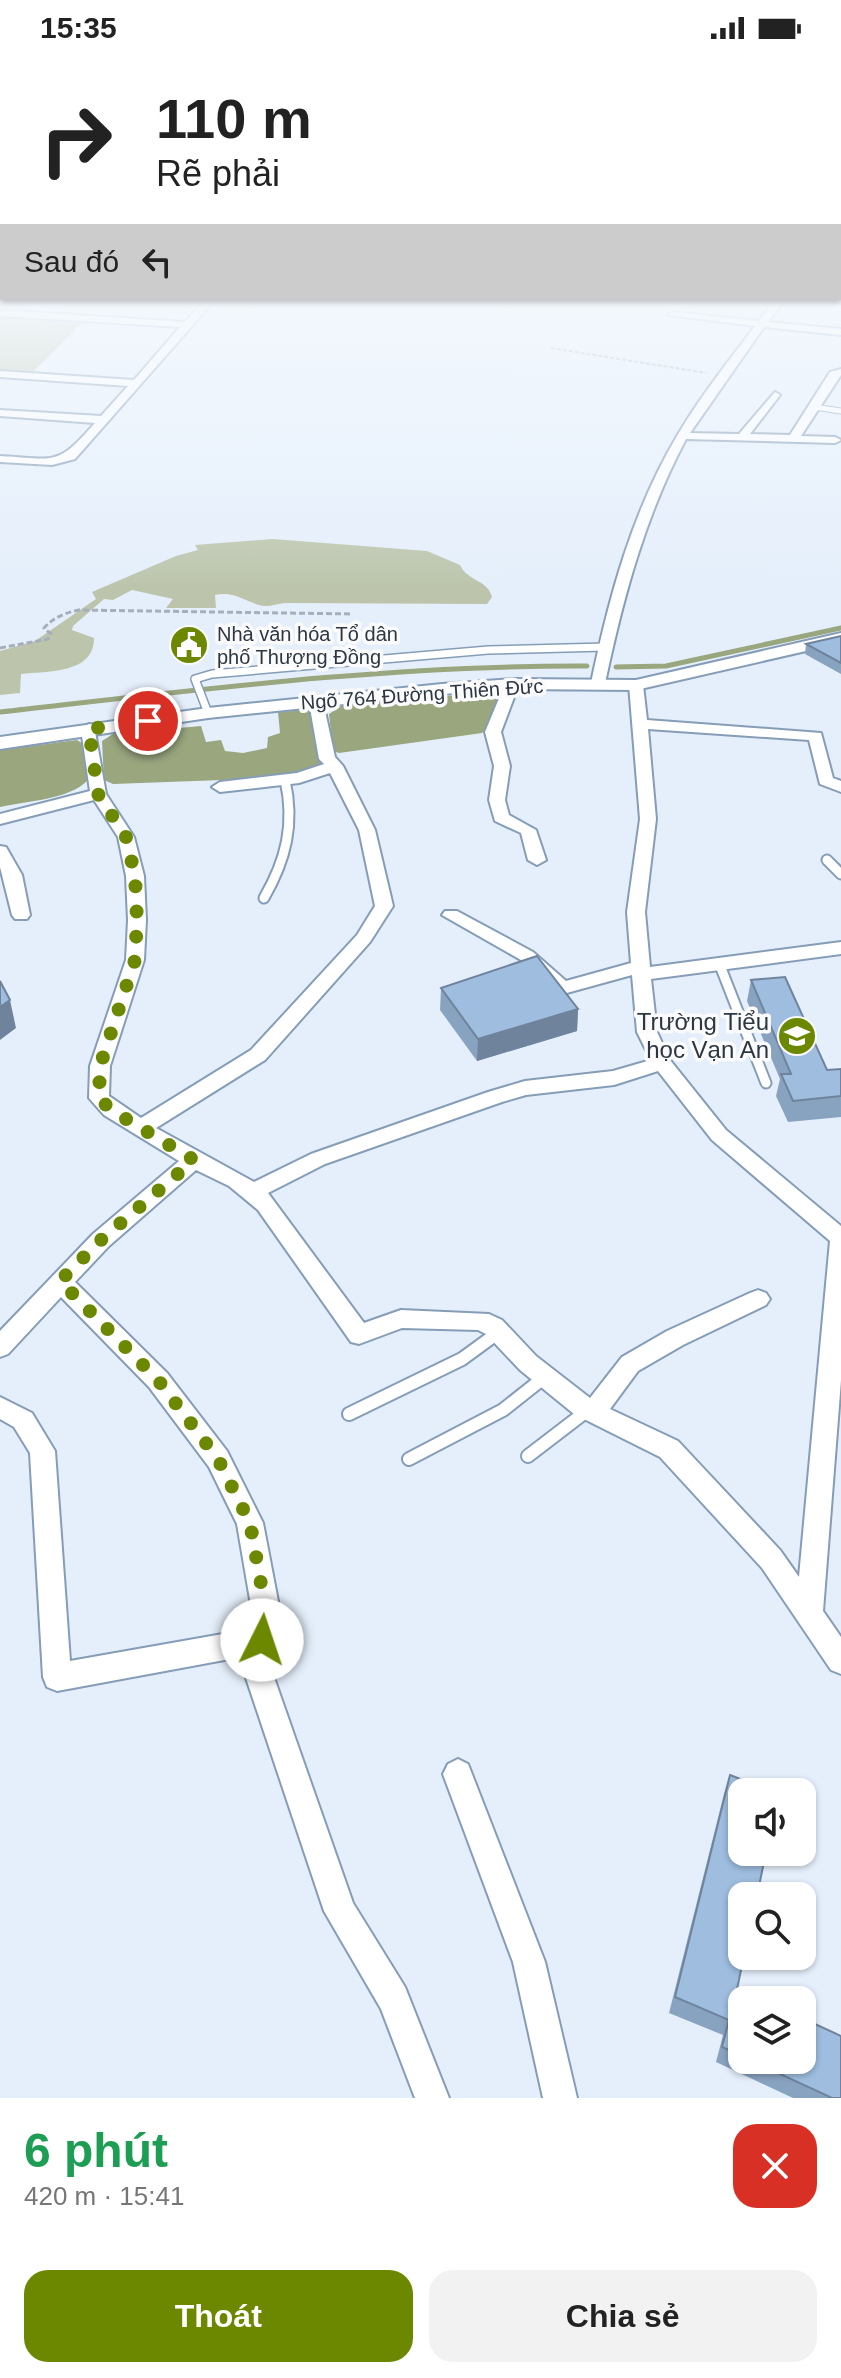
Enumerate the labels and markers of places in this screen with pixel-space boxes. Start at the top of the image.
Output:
place label: Nhà văn hóa Tổ dân phố Thượng Đồng [217,623,398,668]
public building icon: Nhà văn hóa Tổ dân phố Thượng Đồng [168,624,210,666]
pin [114,687,182,755]
place label: Trường Tiểu học Vạn An [637,1008,769,1063]
school or university icon: Trường Tiểu học Vạn An [776,1015,818,1057]

